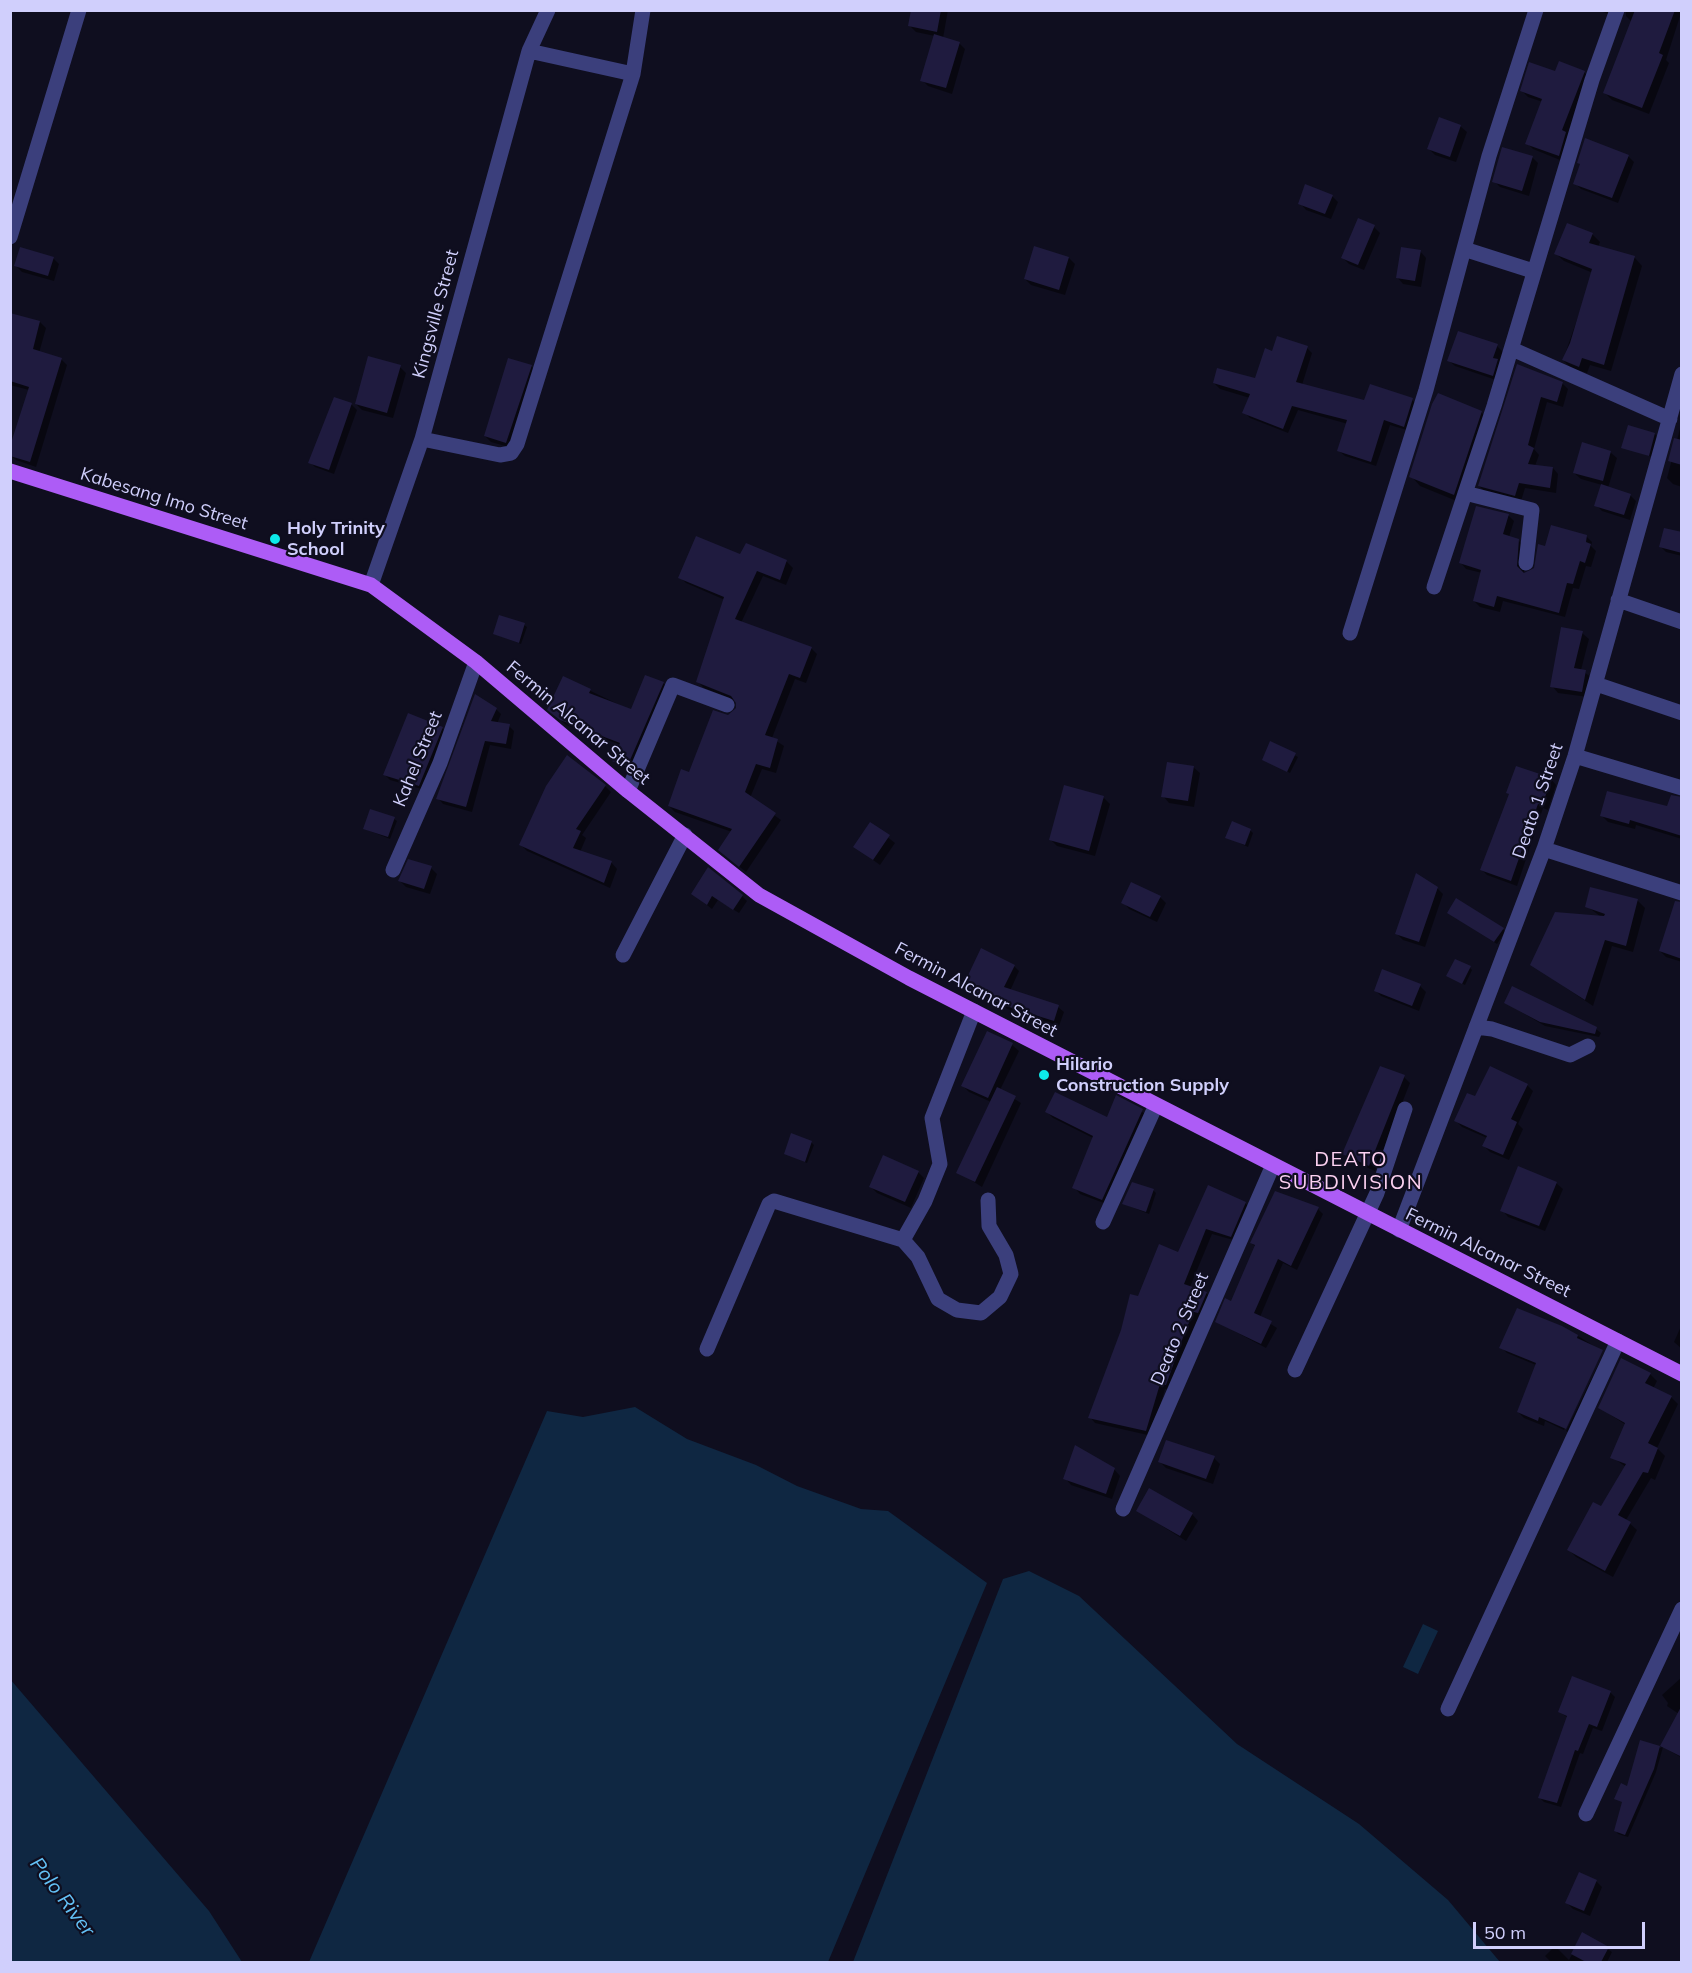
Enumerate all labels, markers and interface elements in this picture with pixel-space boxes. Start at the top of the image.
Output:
street label: Kingsville Street [408,247,464,381]
street label: Kabesang Imo Street [78,463,250,535]
place label: Holy Trinity School [287,518,385,560]
marker: Holy Trinity School [268,532,282,546]
street label: Fermin Alcanar Street [502,657,654,789]
street label: Kahel Street [389,708,447,810]
street label: Deato 1 Street [1508,741,1568,861]
street label: Fermin Alcanar Street [891,938,1061,1042]
place label: Hilario Construction Supply [1056,1054,1229,1096]
marker: Hilario Construction Supply [1037,1068,1051,1082]
district label: DEATO SUBDIVISION [1279,1148,1423,1195]
street label: Fermin Alcanar Street [1402,1204,1574,1302]
street label: Deato 2 Street [1147,1269,1213,1389]
water label: Polo River [25,1853,99,1941]
scale bar [1476,1910,1648,1948]
text: 50 m [1484,1921,1526,1944]

